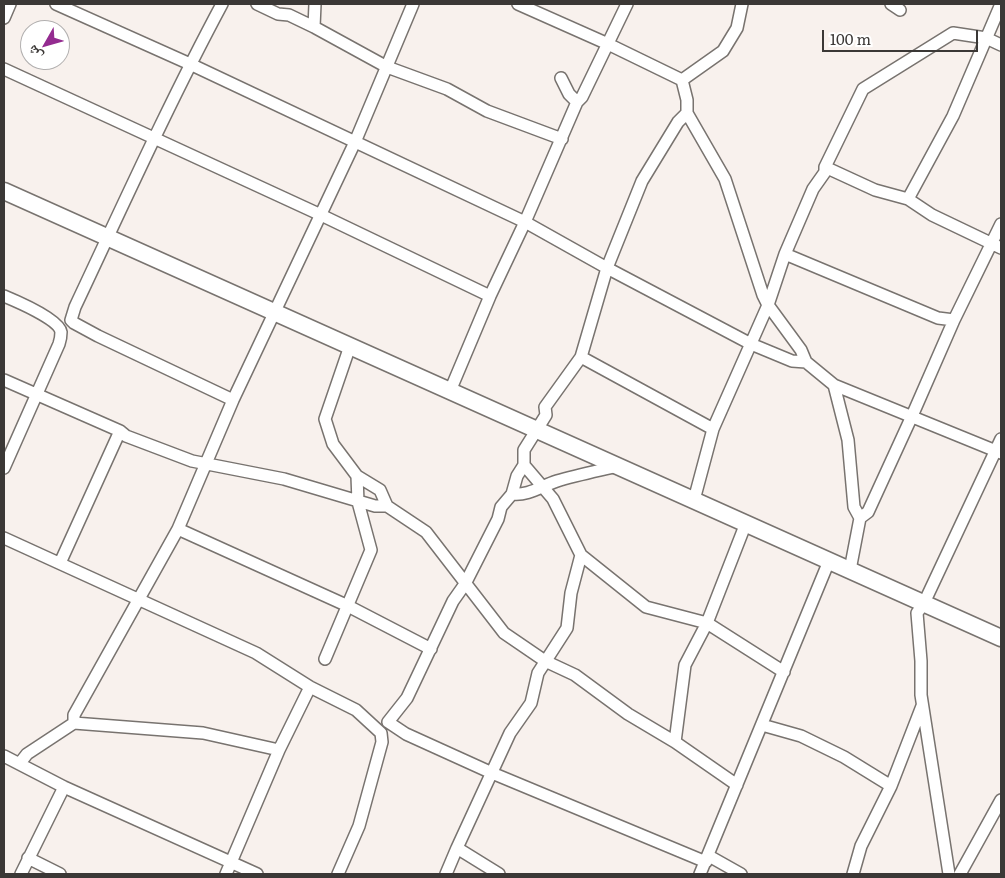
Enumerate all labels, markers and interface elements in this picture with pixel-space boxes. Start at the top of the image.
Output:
north arrow [20,20,70,70]
scale bar [825,20,981,52]
text: 100 m [830,27,871,50]
text: ش [22,42,46,66]

